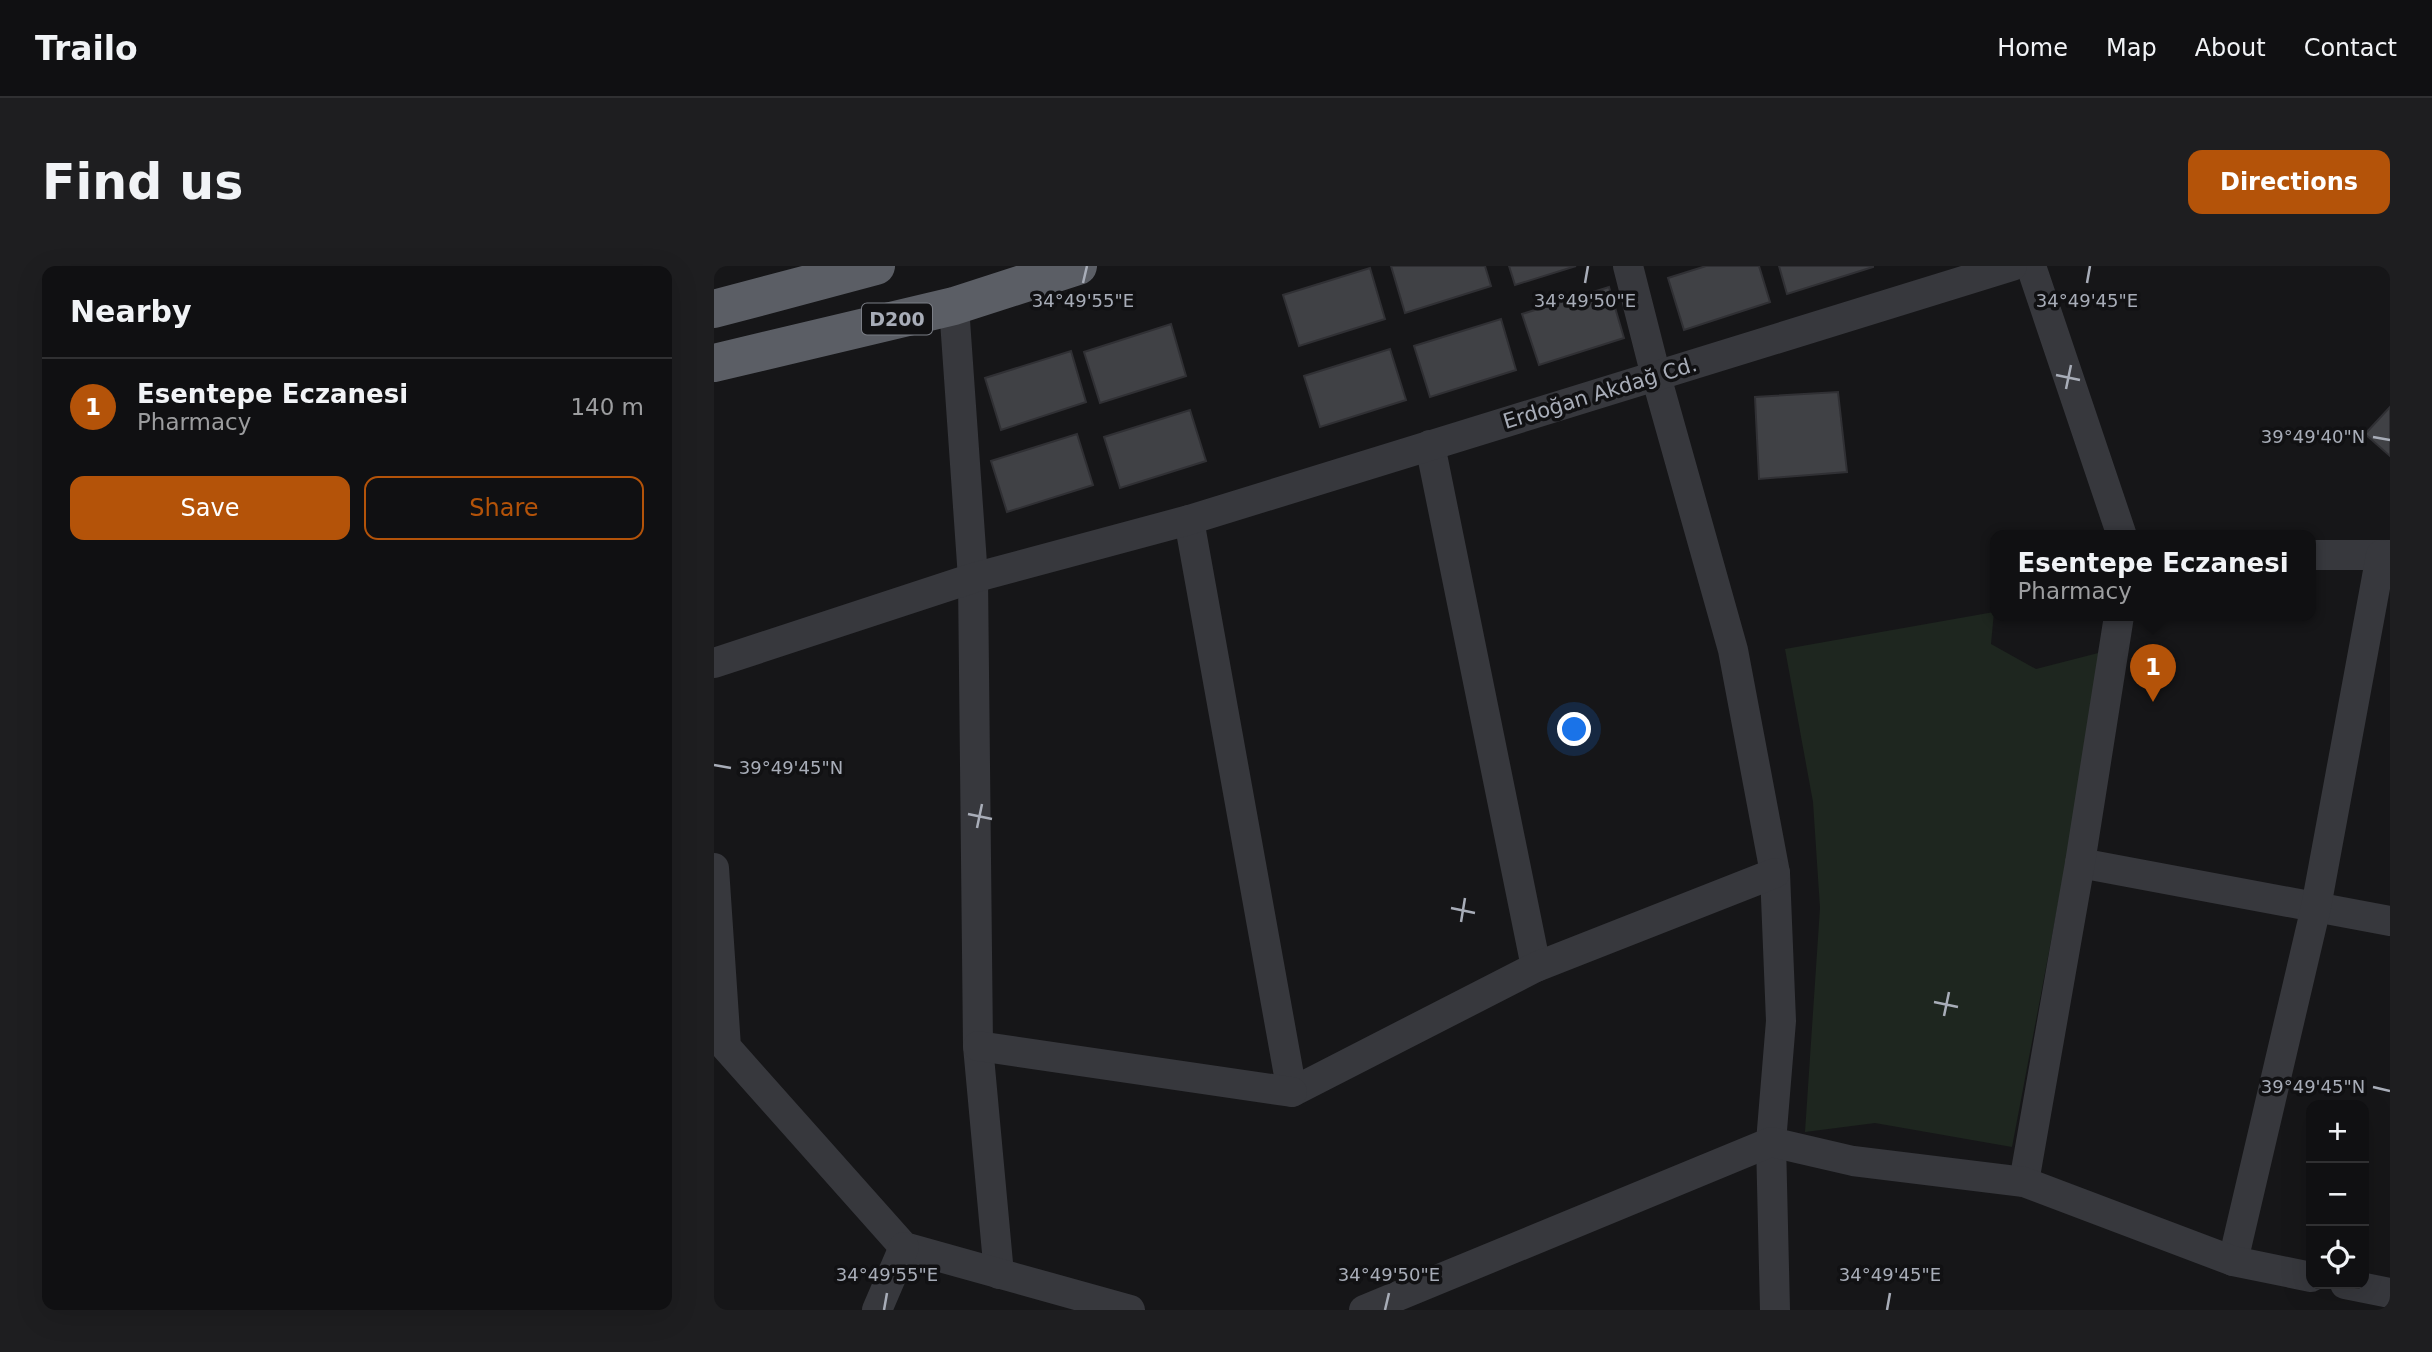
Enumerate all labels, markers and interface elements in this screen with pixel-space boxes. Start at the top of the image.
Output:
text: Trailo [35,29,138,68]
text: Home [1997,34,2068,62]
text: Map [2106,34,2157,62]
text: About [2195,34,2266,62]
text: Contact [2304,34,2397,62]
button: Directions [2188,150,2390,214]
text: Find us [42,154,243,211]
text: 34°49'55"E [1032,290,1134,311]
text: 34°49'50"E [1534,290,1636,311]
text: 34°49'45"E [2036,290,2138,311]
text: Nearby [70,294,192,329]
road number: D200 [862,304,932,334]
street label: Erdoğan Akdağ Cd. [1500,352,1700,434]
text: Esentepe Eczanesi [137,379,408,409]
text: 1 [85,394,101,420]
text: 140 m [570,394,644,420]
text: Pharmacy [137,409,251,435]
text: 39°49'40"N [2261,426,2365,447]
button: Save [70,476,350,540]
button: Share [364,476,644,540]
popup [1990,530,2316,621]
text: Esentepe Eczanesi [2017,548,2289,578]
text: Pharmacy [2017,578,2132,604]
pin: 1 [2130,644,2176,702]
your location [1557,712,1591,746]
text: 39°49'45"N [739,757,843,778]
text: 39°49'45"N [2261,1076,2365,1097]
map controls [2306,1100,2369,1289]
button: + [2306,1100,2369,1163]
button: − [2306,1163,2369,1226]
button: locate [2306,1226,2369,1289]
text: 34°49'55"E [836,1264,938,1285]
text: 34°49'50"E [1338,1264,1440,1285]
text: 34°49'45"E [1839,1264,1941,1285]

